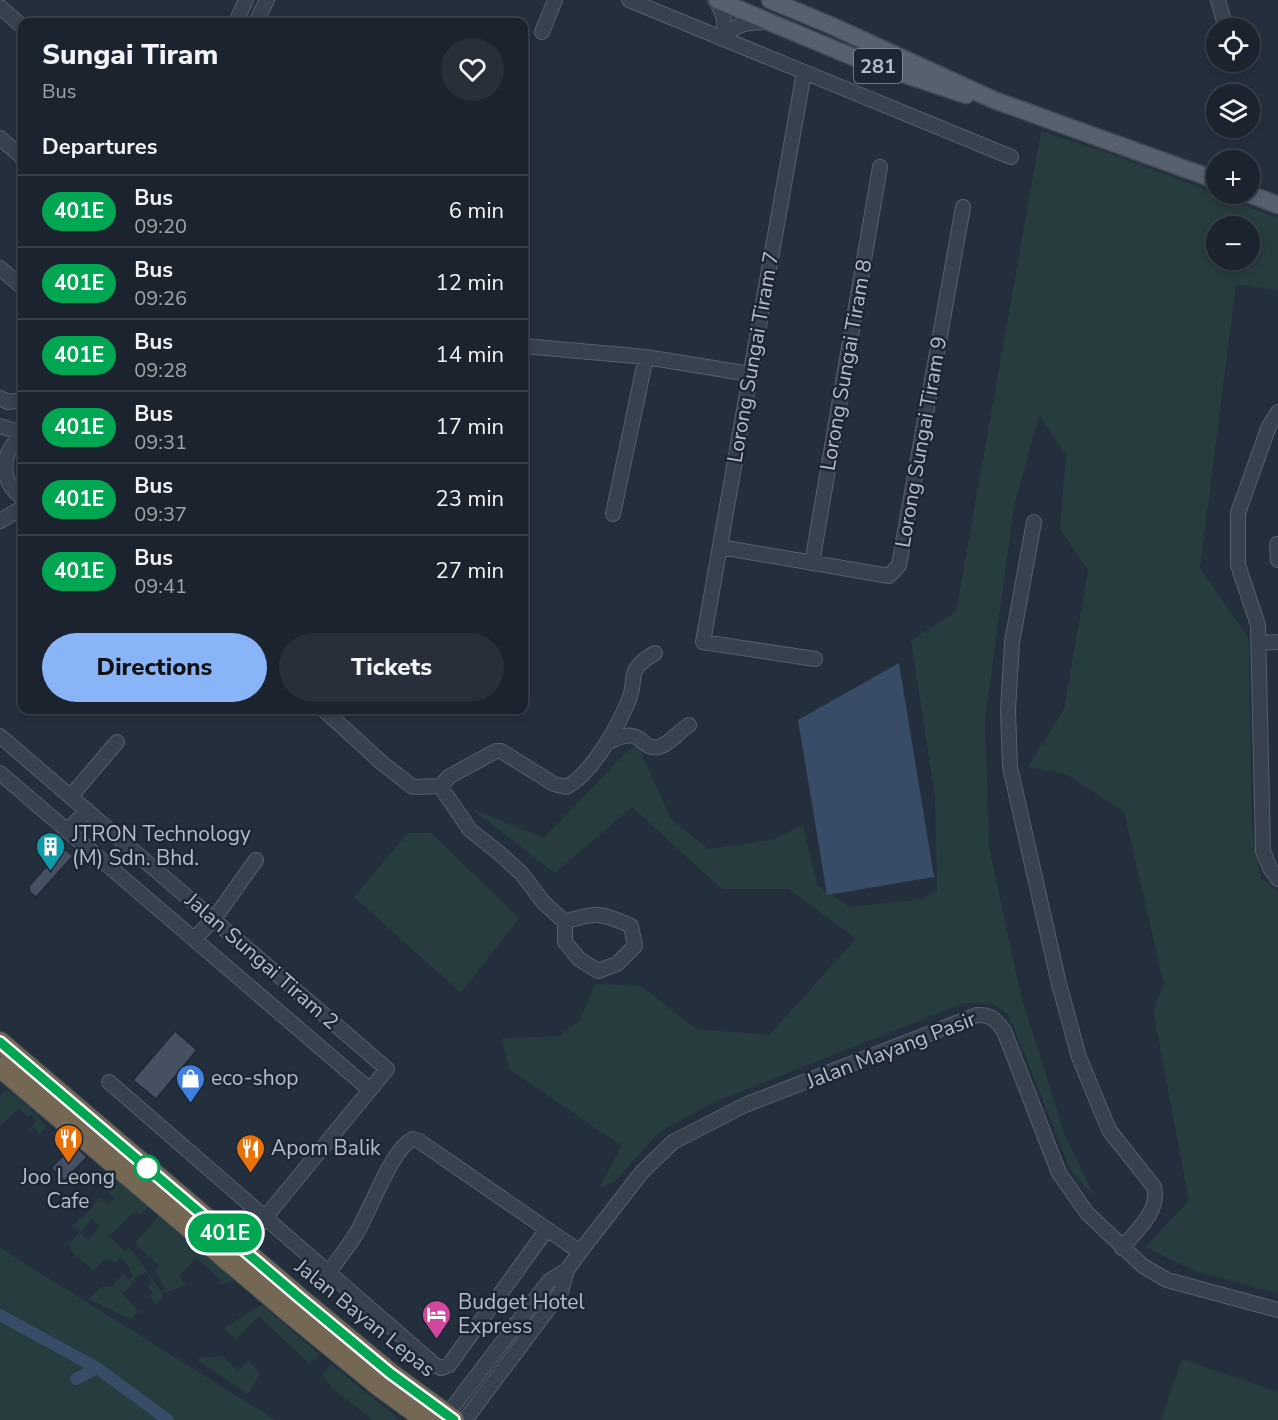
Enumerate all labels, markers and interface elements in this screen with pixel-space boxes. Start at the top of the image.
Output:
map controls [1206,18,1260,270]
button: locate [1206,18,1260,72]
text: Sungai Tiram [42,36,218,74]
button: heart [441,38,504,101]
road number: 281 [854,49,902,83]
text: Bus [42,78,76,105]
button: layers [1206,84,1260,138]
text: Departures [42,132,157,162]
button: + [1206,150,1260,204]
text: Bus [134,183,173,213]
text: 6 min [449,196,504,226]
text: 401E [54,197,104,225]
text: 09:20 [134,213,187,240]
button: − [1206,216,1260,270]
street label: Lorong Sungai Tiram 7 [721,249,785,465]
text: Bus [134,255,173,285]
street label: Lorong Sungai Tiram 8 [814,257,878,473]
text: 12 min [436,268,504,298]
text: 401E [54,269,104,297]
text: 09:26 [134,285,187,312]
text: Bus [134,327,173,357]
street label: Lorong Sungai Tiram 9 [889,334,953,550]
text: 14 min [436,340,504,370]
text: 401E [54,341,104,369]
text: 09:28 [134,357,187,384]
text: Bus [134,399,173,429]
text: 17 min [436,412,504,442]
text: 401E [54,413,104,441]
text: 09:31 [134,429,187,456]
text: Bus [134,471,173,501]
text: 23 min [436,484,504,514]
text: 401E [54,485,104,513]
text: 09:37 [134,501,187,528]
text: Bus [134,543,173,573]
text: 27 min [436,556,504,586]
text: 401E [54,557,104,585]
text: 09:41 [134,573,187,600]
button: Directions [42,633,267,702]
button: Tickets [279,633,504,702]
place label: JTRON Technology (M) Sdn. Bhd. [71,820,251,872]
building icon: JTRON Technology (M) Sdn. Bhd. [35,830,67,872]
street label: Jalan Sungai Tiram 2 [178,886,345,1036]
street label: Jalan Mayang Pasir [801,1005,980,1096]
shop icon: eco-shop [174,1062,206,1104]
place label: eco-shop [211,1064,299,1092]
restaurant icon: Joo Leong Cafe [52,1122,84,1164]
restaurant icon: Apom Balik [234,1132,266,1174]
place label: Apom Balik [271,1134,381,1162]
unlabelled marker [134,1155,160,1181]
place label: Joo Leong Cafe [20,1163,115,1215]
line badge: 401E [183,1214,267,1252]
text: 401E [200,1219,250,1247]
street label: Jalan Bayan Lepas [288,1252,441,1383]
place label: Budget Hotel Express [458,1288,585,1340]
hotel icon: Budget Hotel Express [421,1298,453,1340]

